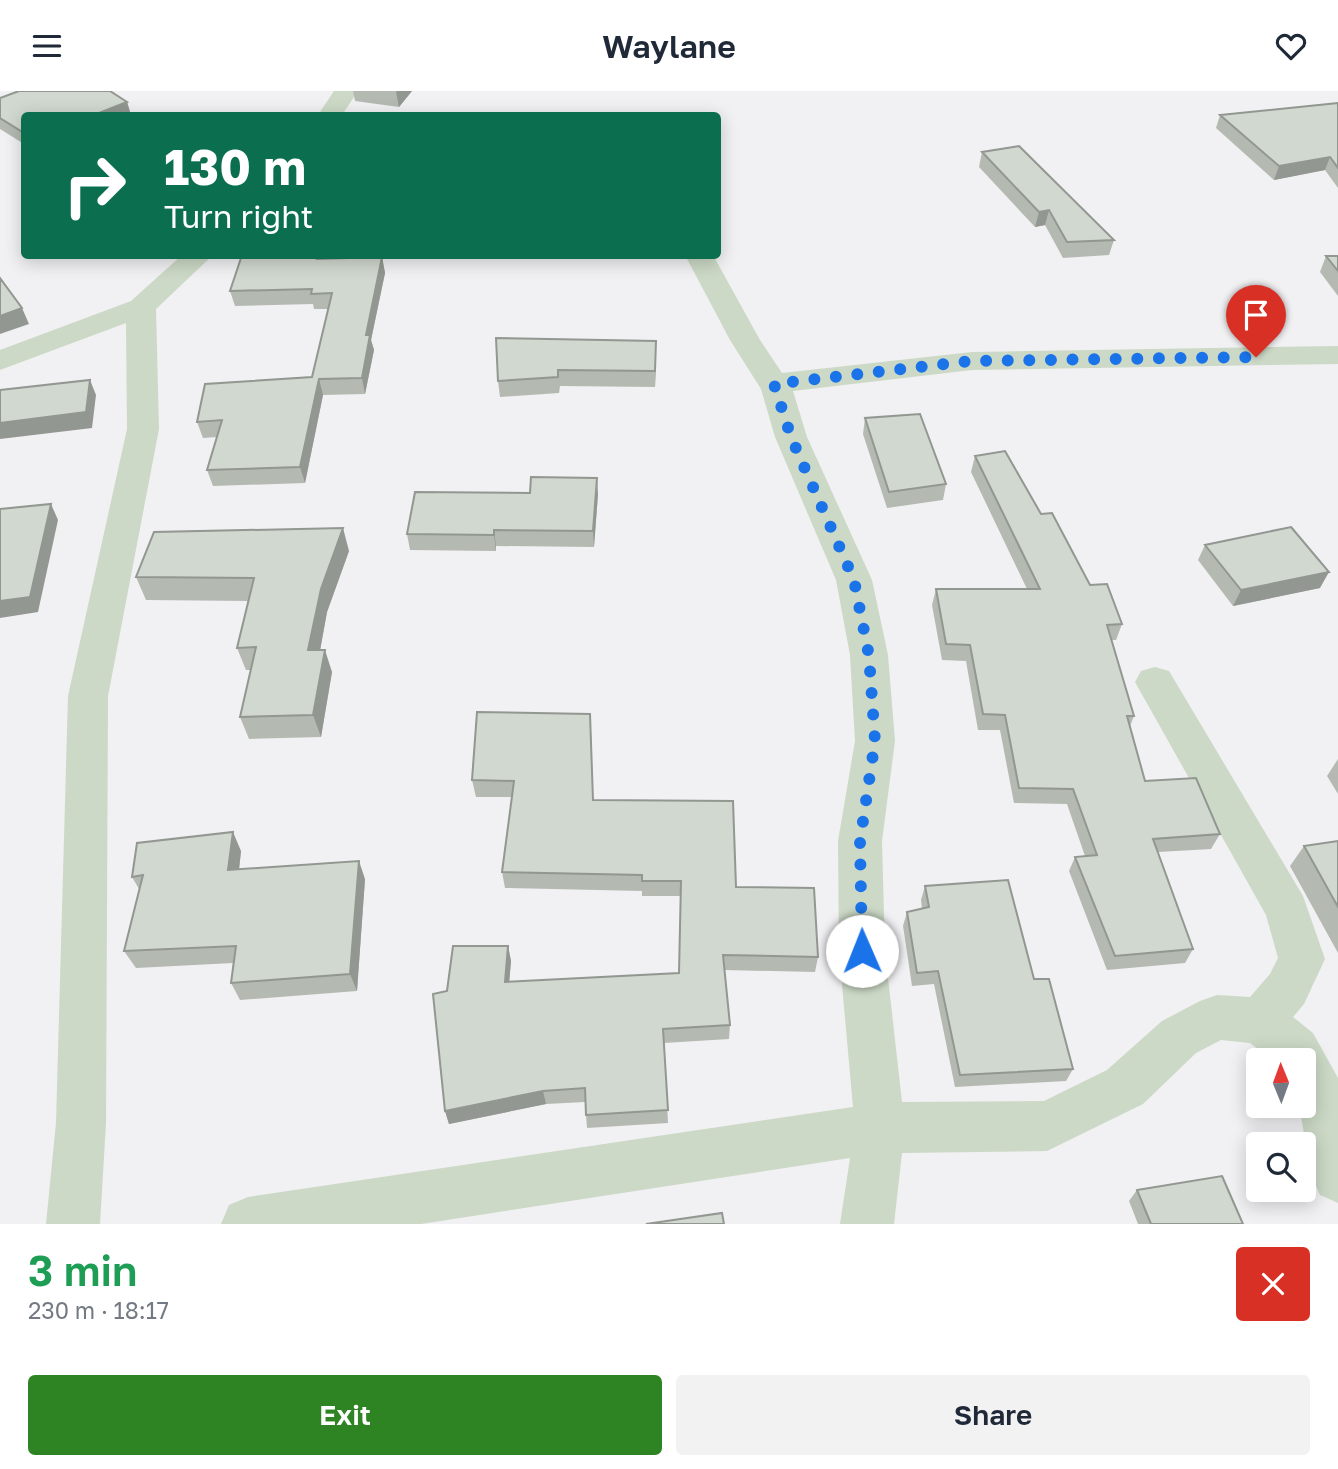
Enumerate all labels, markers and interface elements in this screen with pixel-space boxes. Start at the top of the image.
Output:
icon: menu [28,27,66,65]
text: Waylane [602,27,736,65]
icon: heart [1272,27,1310,65]
text: 130 m [164,137,306,196]
icon: right [49,140,140,231]
text: Turn right [164,197,313,235]
pin [1226,285,1286,357]
icon: arrive [1237,296,1275,334]
position arrow [825,914,899,988]
north arrow [1246,1048,1316,1118]
map controls [1246,1048,1316,1202]
button: search [1246,1132,1316,1202]
text: 3 min [28,1245,137,1295]
button: close [1236,1247,1310,1321]
text: 230 m · 18:17 [28,1296,169,1324]
button: Exit [28,1375,662,1455]
button: Share [676,1375,1310,1455]

